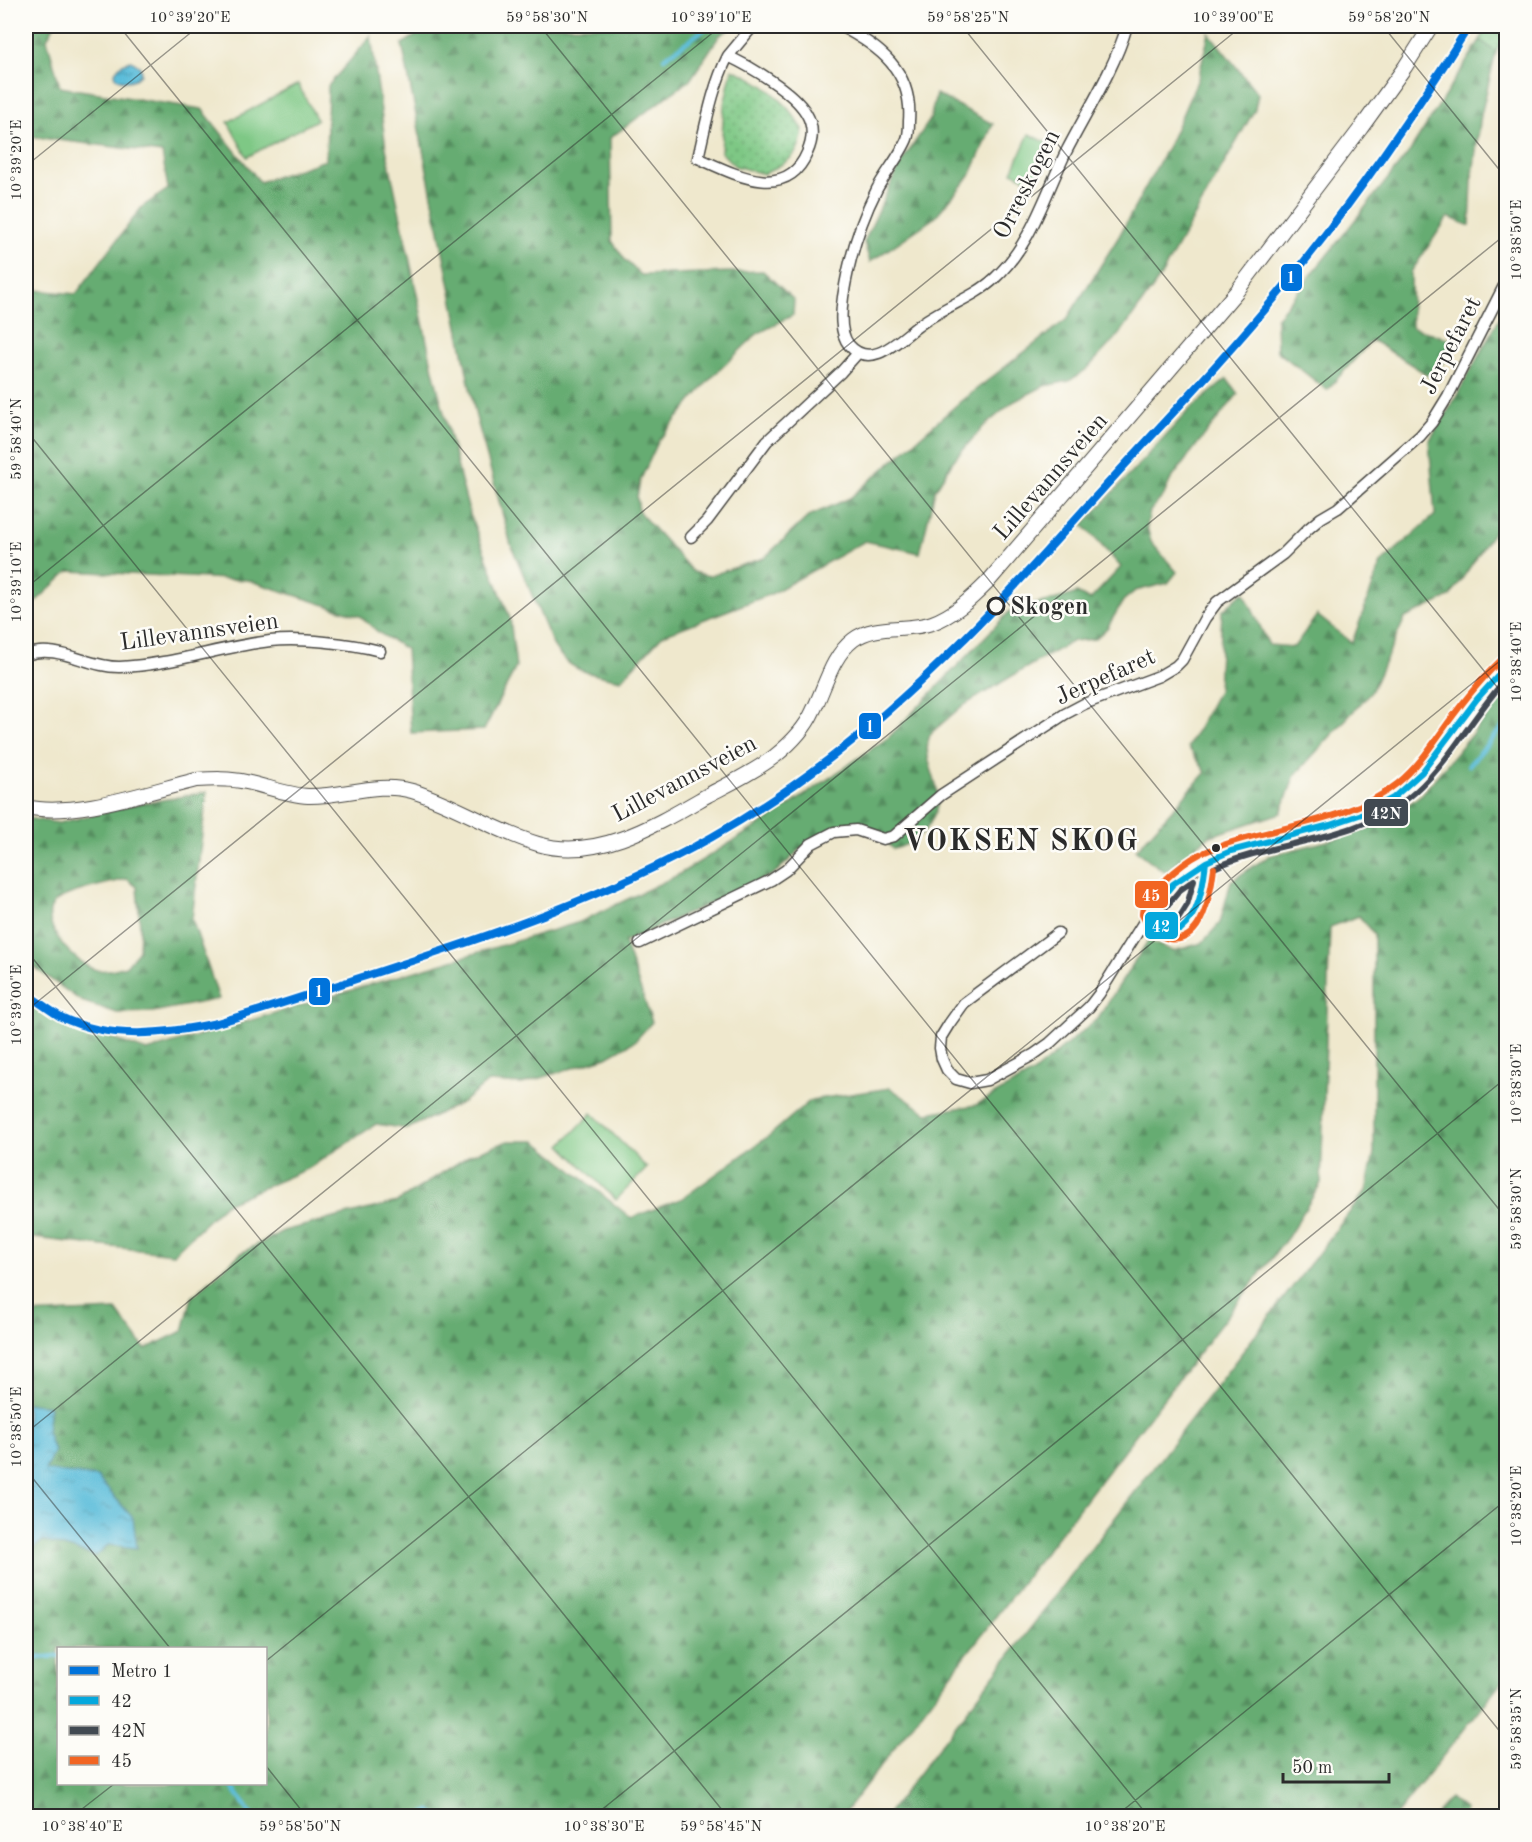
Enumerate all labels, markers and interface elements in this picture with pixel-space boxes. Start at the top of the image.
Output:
text: 10°39'20"E [150,11,230,26]
text: 59°58'30"N [506,11,588,26]
text: 10°39'10"E [671,11,751,26]
text: 59°58'25"N [927,11,1009,26]
text: 10°39'00"E [1193,11,1273,26]
text: 59°58'20"N [1348,11,1430,26]
text: 10°39'20"E [10,120,25,200]
street label: Orreskogen [990,126,1066,243]
text: 10°38'50"E [1510,200,1525,280]
line badge: 1 [1280,263,1303,292]
text: 1 [1286,271,1296,287]
street label: Jerpefaret [1417,293,1487,399]
text: 59°58'40"N [10,398,25,480]
street label: Lillevannsveien [990,409,1113,545]
text: 10°39'10"E [10,542,25,622]
place label: Skogen [1010,596,1088,620]
marker: Skogen [987,597,1005,615]
street label: Lillevannsveien [118,610,280,656]
text: 10°38'40"E [1510,622,1525,702]
street label: Jerpefaret [1052,645,1159,710]
line badge: 1 [858,712,882,740]
text: 1 [865,720,875,736]
street label: Lillevannsveien [609,732,761,828]
line badge: 42N [1363,798,1409,827]
text: 42N [1371,807,1402,823]
district label: VOKSEN SKOG [903,827,1139,857]
unlabelled marker [1210,842,1222,854]
line badge: 45 [1134,880,1169,909]
text: 45 [1142,889,1160,905]
line badge: 42 [1144,911,1179,940]
text: 42 [1152,920,1170,936]
text: 10°39'00"E [10,965,25,1045]
line badge: 1 [308,977,331,1006]
text: 1 [314,985,324,1001]
text: 10°38'30"E [1510,1044,1525,1124]
text: 59°58'30"N [1510,1168,1525,1250]
text: 10°38'50"E [10,1387,25,1467]
text: 10°38'20"E [1510,1466,1525,1546]
legend [57,1647,267,1785]
text: Metro 1 [111,1663,172,1681]
text: 59°58'35"N [1510,1688,1525,1770]
text: 42 [111,1693,132,1711]
text: 42N [111,1723,146,1741]
scale bar [1283,1746,1390,1784]
text: 45 [111,1753,132,1771]
text: 50 m [1292,1759,1332,1777]
text: 10°38'40"E [42,1820,122,1835]
text: 59°58'50"N [259,1820,341,1835]
text: 10°38'30"E [564,1820,644,1835]
text: 59°58'45"N [680,1820,762,1835]
text: 10°38'20"E [1085,1820,1165,1835]

